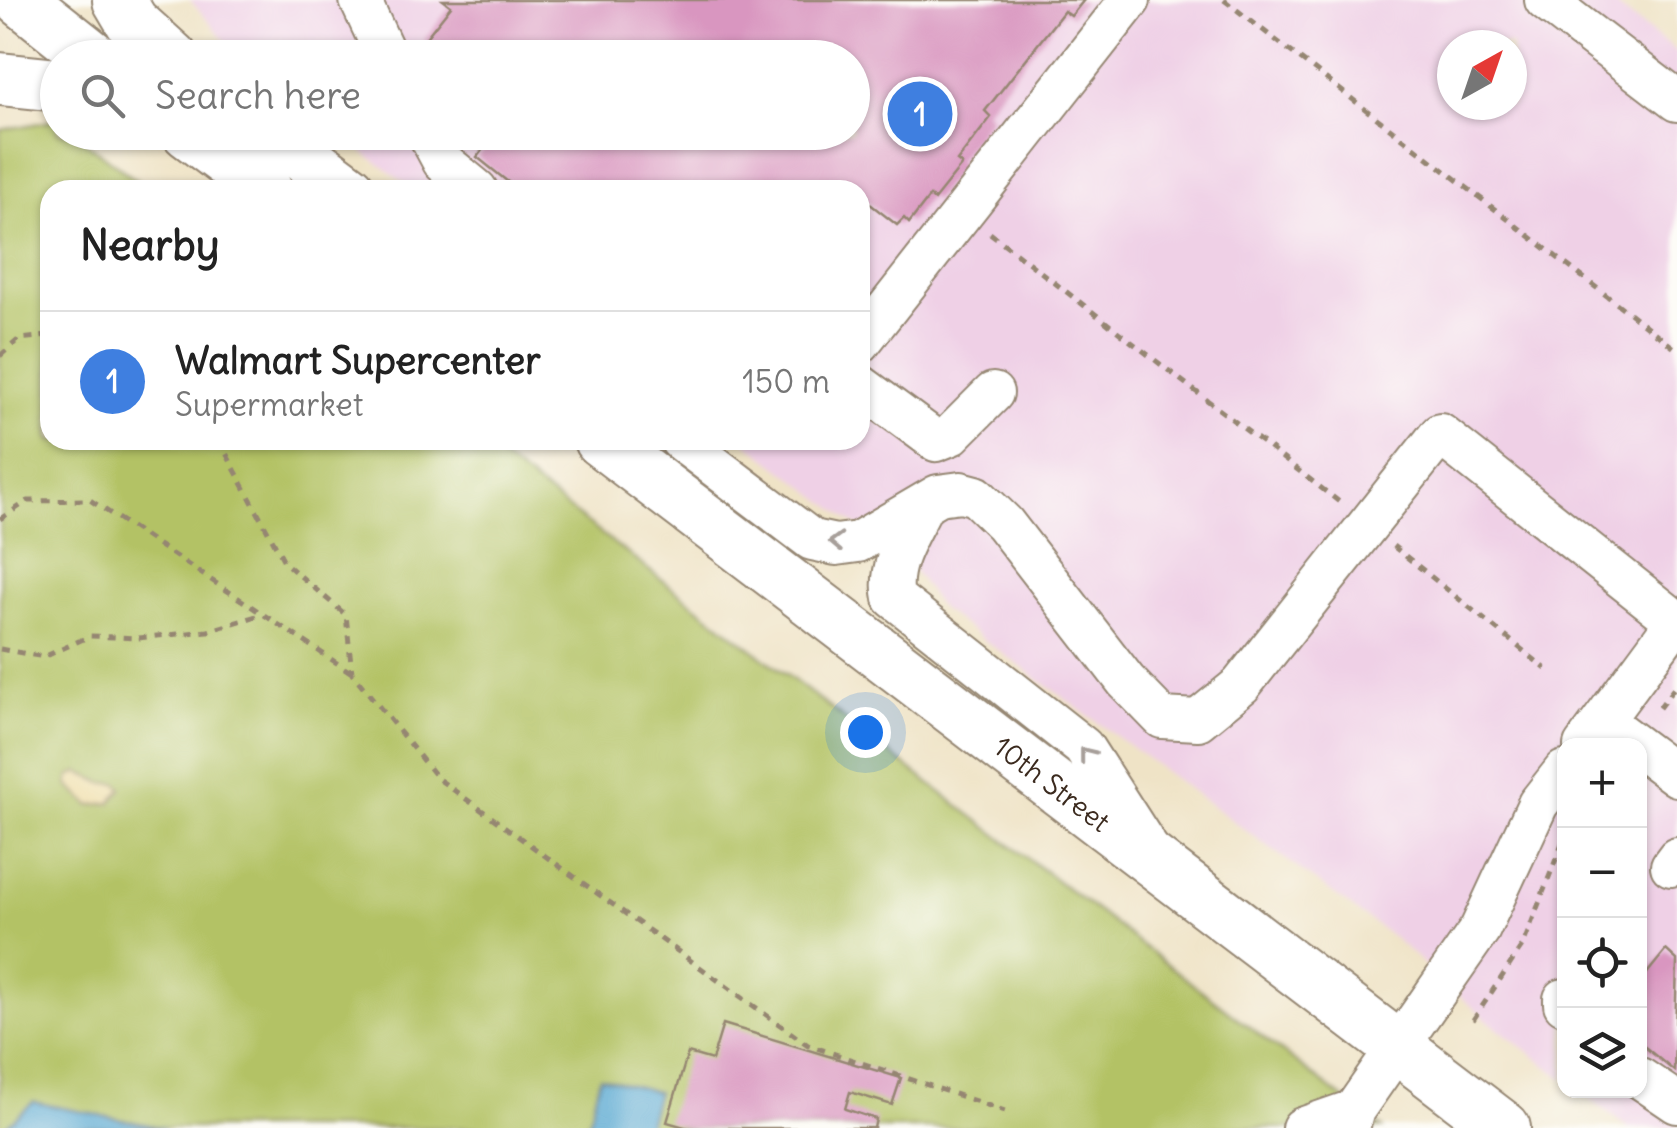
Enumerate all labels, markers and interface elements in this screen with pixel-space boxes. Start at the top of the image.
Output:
north arrow [1437,30,1527,120]
search box [40,40,870,150]
icon: search [75,68,130,123]
text: Search here [155,72,361,119]
pin: 1 [888,76,952,152]
text: Nearby [80,219,219,271]
text: Walmart Supercenter [175,337,541,384]
text: 1 [106,361,119,402]
text: 150 m [742,361,830,402]
text: Supermarket [175,384,364,425]
one-way arrow [828,531,843,552]
your location [840,707,891,758]
street label: 10th Street [987,728,1117,840]
map controls [1557,738,1647,1098]
button: + [1557,738,1647,828]
one-way arrow [1080,748,1097,766]
button: − [1557,828,1647,918]
button: locate [1557,918,1647,1008]
button: layers [1557,1008,1647,1098]

